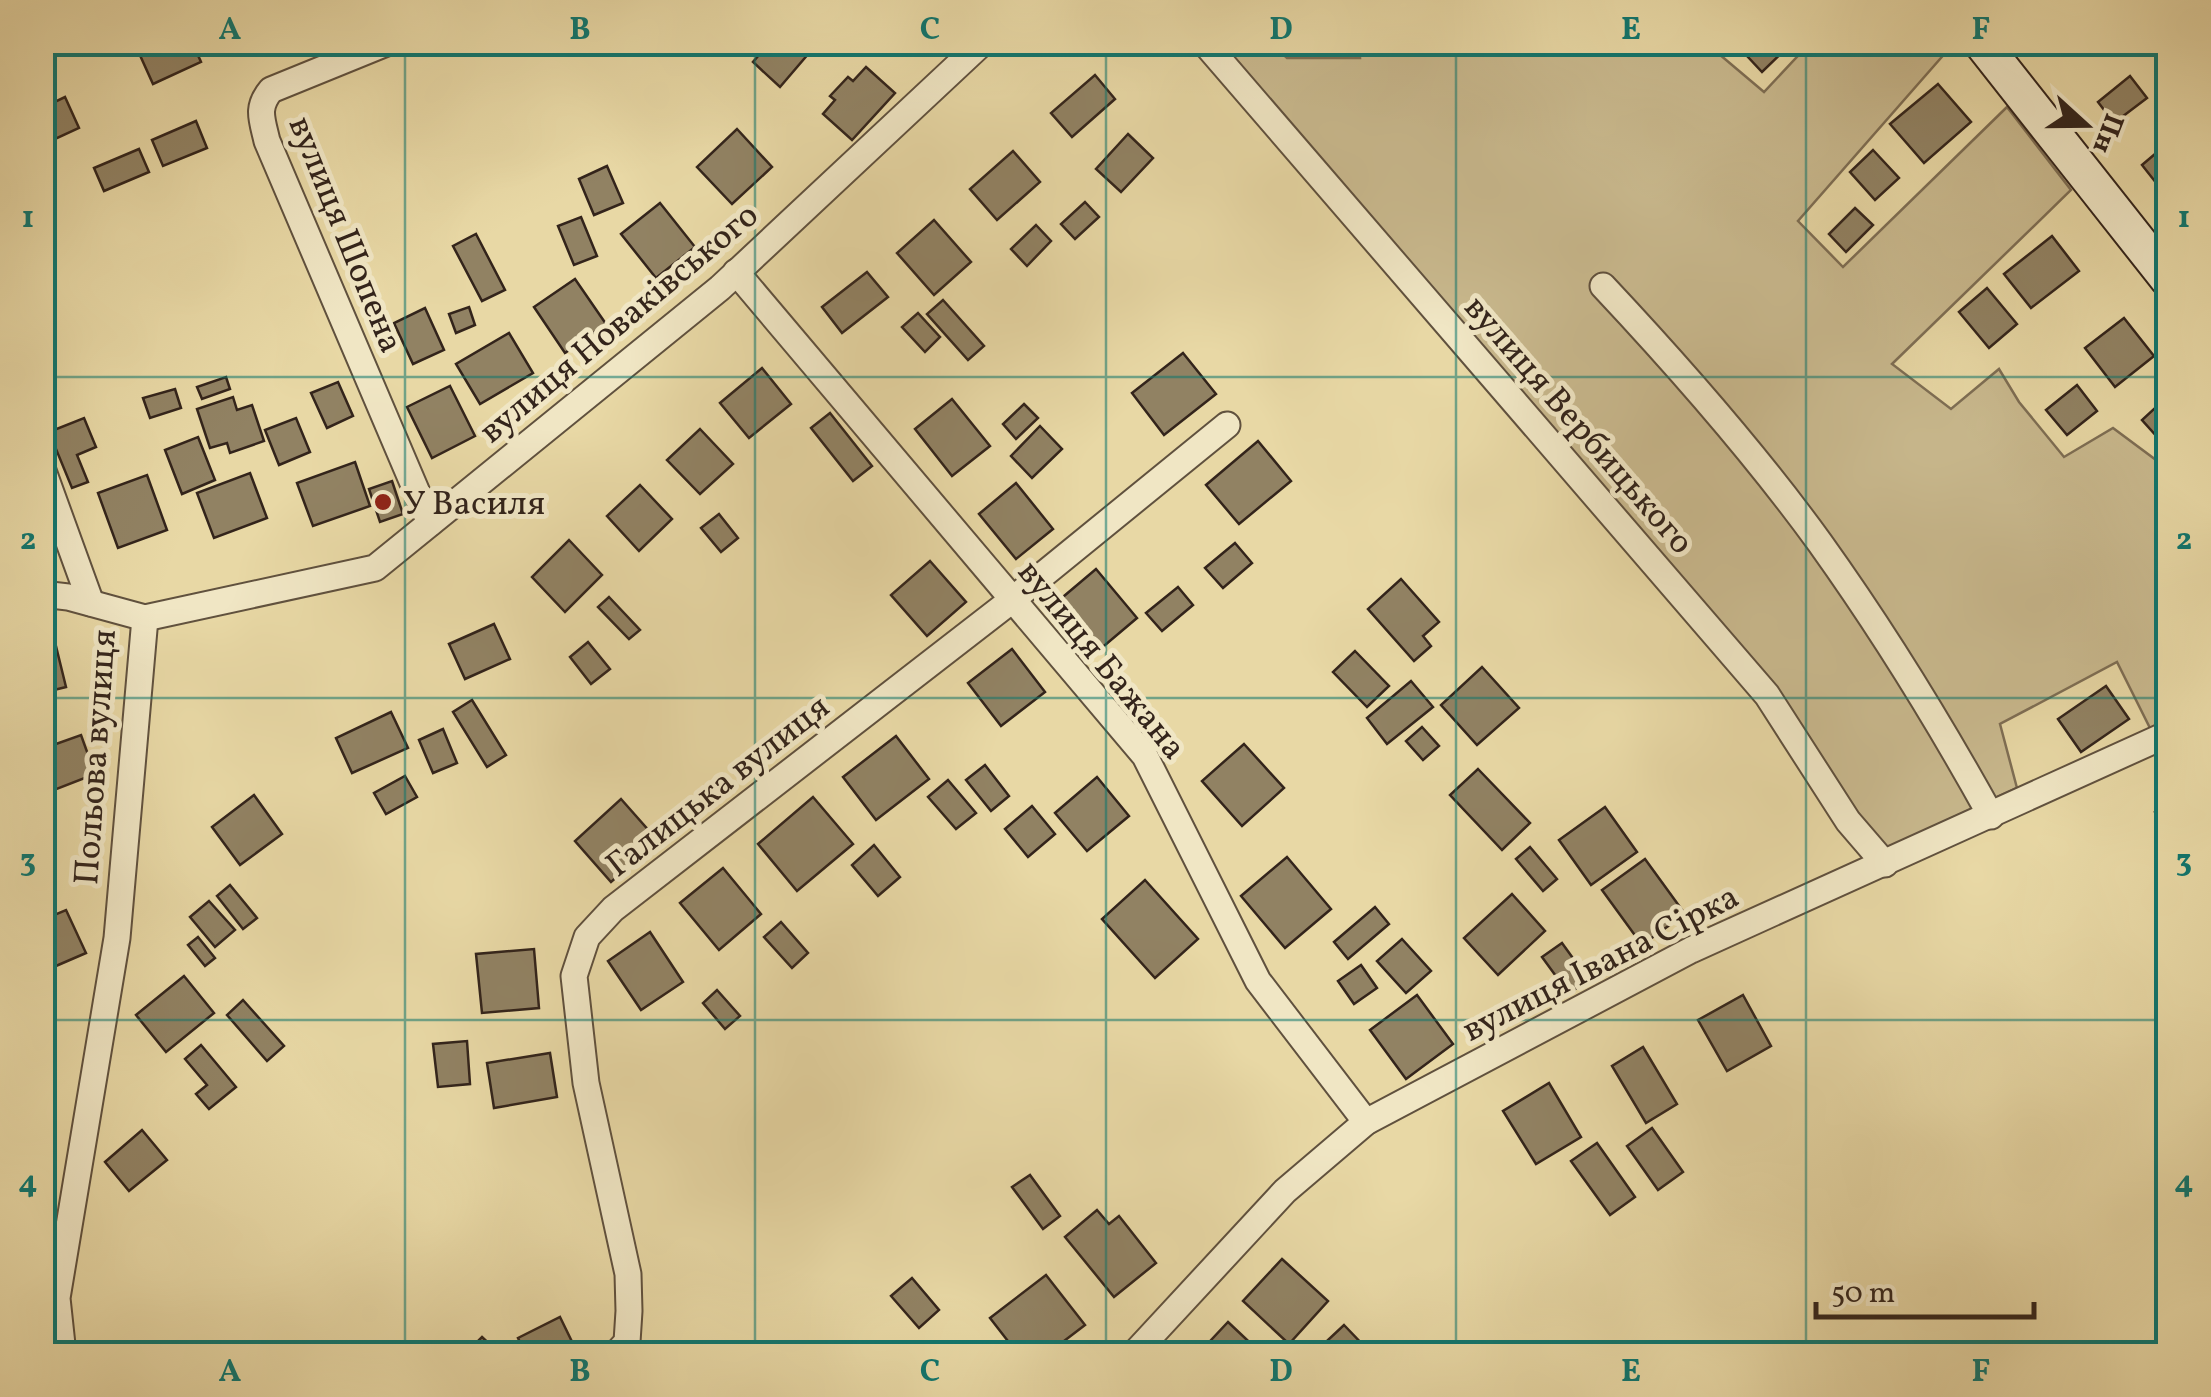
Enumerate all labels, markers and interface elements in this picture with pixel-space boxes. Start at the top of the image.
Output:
text: A [219,9,242,53]
text: B [569,9,591,53]
text: C [920,9,940,53]
text: D [1269,9,1293,53]
text: E [1621,9,1641,53]
text: F [1972,9,1991,53]
north arrow [2036,75,2136,175]
text: Пн [2082,108,2132,159]
street label: вулиця Шопена [275,110,414,361]
street label: вулиця Новаківського [470,193,770,456]
text: 1 [22,197,34,241]
text: 1 [2178,197,2190,241]
street label: вулиця Вербицького [1452,286,1704,566]
place label: У Василя [403,481,545,529]
marker: У Василя [372,491,394,513]
text: 2 [20,519,36,563]
text: 2 [2176,519,2192,563]
street label: вулиця Бажана [1005,551,1196,771]
street label: Польова вулиця [64,628,130,887]
street label: Галицька вулиця [597,685,841,890]
text: 3 [20,841,36,885]
text: 3 [2176,841,2192,885]
street label: вулиця Івана Сірка [1455,874,1748,1055]
text: 4 [18,1162,38,1206]
text: 4 [2174,1162,2194,1206]
scale bar [1816,1257,2034,1319]
text: 50 m [1831,1273,1895,1315]
text: A [219,1351,242,1395]
text: B [569,1351,591,1395]
text: C [920,1351,940,1395]
text: D [1269,1351,1293,1395]
text: E [1621,1351,1641,1395]
text: F [1972,1351,1991,1395]

